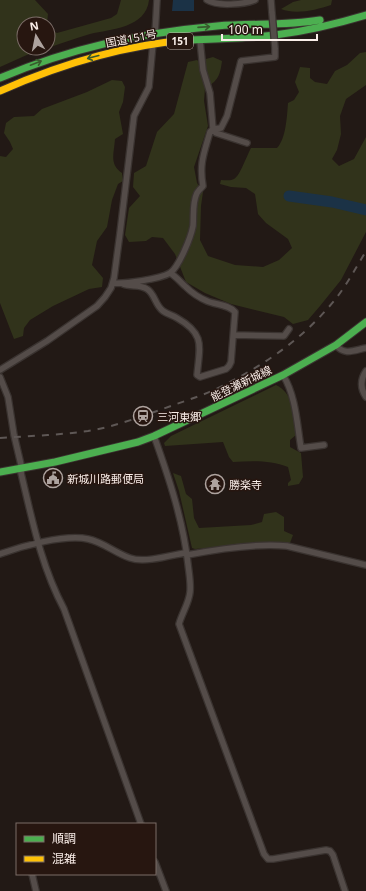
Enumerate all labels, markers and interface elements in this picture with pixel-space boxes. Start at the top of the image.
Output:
north arrow [16,16,56,56]
scale bar [222,16,317,42]
text: N [28,17,40,34]
text: 100 m [228,21,263,38]
one-way arrow [197,23,210,30]
street label: 国道151号 [104,26,158,50]
road number: 151 [167,33,193,49]
one-way arrow [87,54,100,61]
one-way arrow [30,59,42,67]
street label: 能登瀬新城線 [208,362,274,404]
station icon: 三河東郷 [132,405,154,427]
place label: 三河東郷 [157,409,201,424]
public building icon: 新城川路郵便局 [42,467,64,489]
place label: 新城川路郵便局 [67,471,144,486]
temple icon: 勝楽寺 [204,473,226,495]
place label: 勝楽寺 [229,477,262,492]
legend [16,823,156,875]
text: 順調 [52,830,76,847]
text: 混雑 [52,850,76,867]

